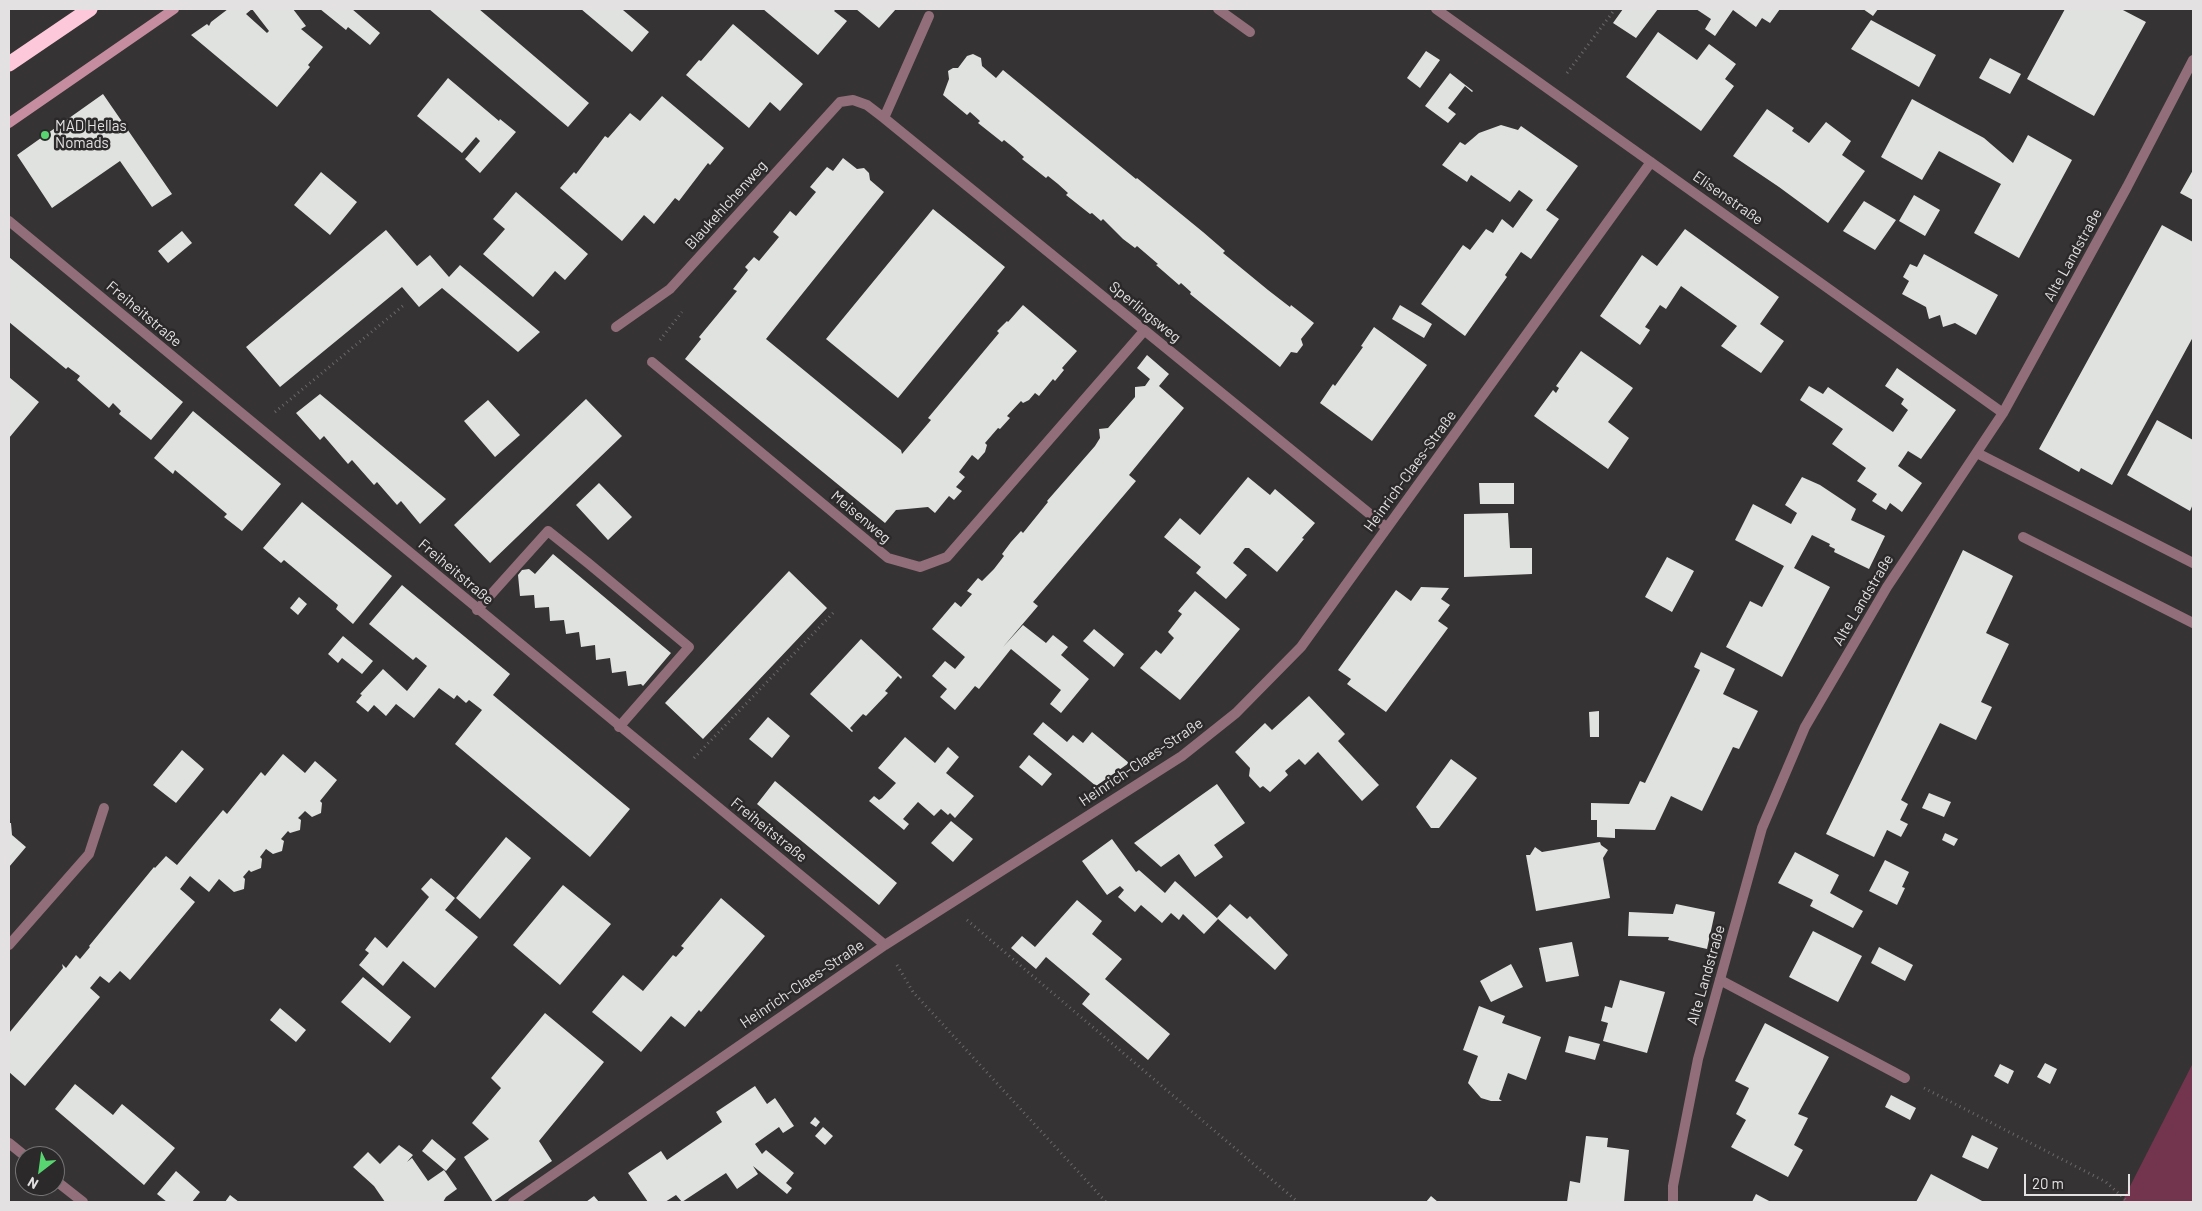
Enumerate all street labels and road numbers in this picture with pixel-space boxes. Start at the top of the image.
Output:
street label: Blaukehlchenweg [681,157,771,253]
street label: Elisenstraße [1689,167,1767,229]
street label: Alte Landstraße [2040,205,2106,305]
street label: Freiheitstraße [103,277,185,351]
street label: Sperlingsweg [1106,278,1184,346]
street label: Heinrich-Claes-Straße [1360,407,1460,535]
street label: Meisenweg [828,487,894,547]
street label: Freiheitstraße [415,535,497,609]
street label: Alte Landstraße [1829,551,1897,649]
street label: Heinrich-Claes-Straße [1076,714,1206,810]
street label: Freiheitstraße [727,794,811,866]
street label: Alte Landstraße [1683,923,1729,1027]
street label: Heinrich-Claes-Straße [737,936,867,1032]

